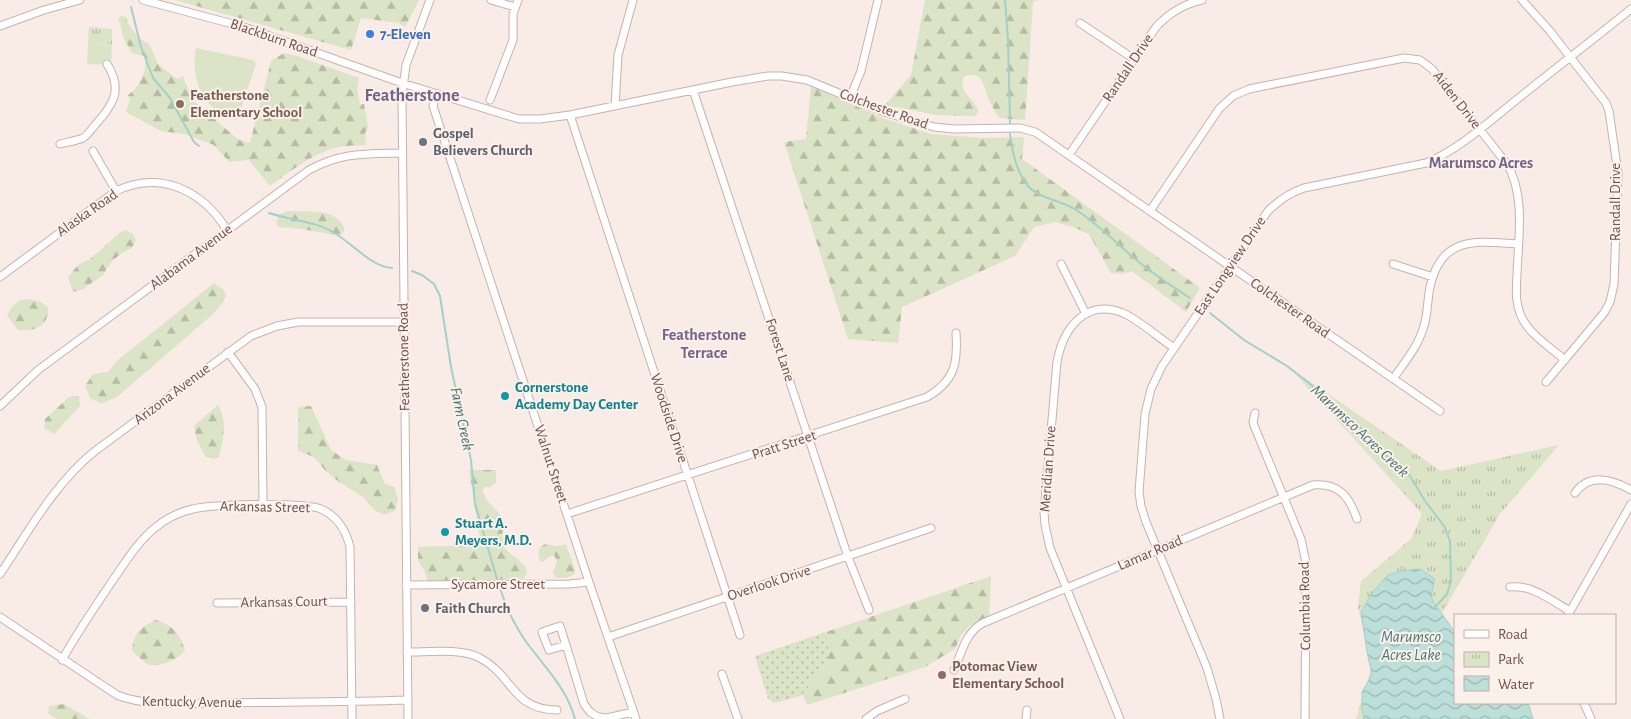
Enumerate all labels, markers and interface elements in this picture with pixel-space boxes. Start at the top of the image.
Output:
street label: Blackburn Road [228,16,320,60]
place label: 7-Eleven [380,27,431,42]
marker: 7-Eleven [364,28,376,40]
street label: Randall Drive [1100,31,1156,105]
street label: Aiden Drive [1430,68,1484,132]
street label: Colchester Road [838,86,931,132]
district label: Featherstone [364,87,460,105]
place label: Featherstone Elementary School [190,88,302,120]
marker: Featherstone Elementary School [174,98,186,110]
place label: Gospel Believers Church [433,126,533,158]
marker: Gospel Believers Church [417,136,429,148]
district label: Marumsco Acres [1429,155,1533,171]
street label: Randall Drive [1608,163,1623,241]
street label: Alaska Road [54,186,120,239]
street label: East Longview Drive [1191,214,1269,318]
street label: Alabama Avenue [147,221,235,293]
street label: Colchester Road [1247,275,1333,341]
street label: Featherstone Road [396,302,412,411]
street label: Forest Lane [763,317,797,384]
district label: Featherstone Terrace [662,327,747,361]
street label: Arizona Avenue [131,361,213,427]
street label: Woodside Drive [648,372,690,465]
place label: Cornerstone Academy Day Center [515,380,639,412]
water label: Marumsco Acres Creek [1308,382,1412,480]
water label: Farm Creek [447,386,477,452]
marker: Cornerstone Academy Day Center [499,390,511,402]
street label: Walnut Street [531,423,571,505]
street label: Meridian Drive [1038,425,1059,513]
street label: Pratt Street [750,428,818,462]
street label: Arkansas Street [220,499,310,515]
place label: Stuart A. Meyers, M.D. [455,516,532,548]
marker: Stuart A. Meyers, M.D. [439,526,451,538]
street label: Lamar Road [1115,533,1185,573]
street label: Columbia Road [1297,561,1313,650]
street label: Overlook Drive [726,562,812,603]
street label: Sycamore Street [451,577,545,592]
street label: Arkansas Court [240,594,328,610]
place label: Faith Church [435,601,510,616]
marker: Faith Church [419,602,431,614]
legend [1454,614,1616,704]
text: Road [1498,627,1528,642]
water label: Marumsco Acres Lake [1380,629,1441,663]
text: Park [1498,652,1524,667]
place label: Potomac View Elementary School [952,659,1064,691]
marker: Potomac View Elementary School [936,669,948,681]
text: Water [1498,677,1534,692]
street label: Kentucky Avenue [142,694,242,710]

